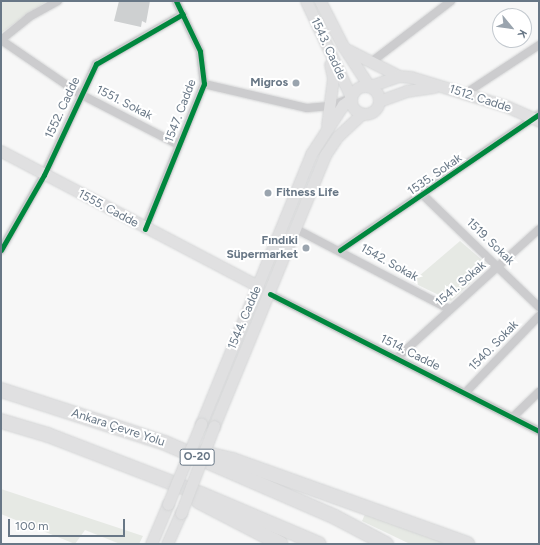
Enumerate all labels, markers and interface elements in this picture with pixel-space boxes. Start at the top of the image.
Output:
north arrow [492,8,532,48]
street label: 1543. Cadde [307,16,349,82]
text: K [515,27,530,40]
street label: 1552. Cadde [42,75,84,141]
place label: Migros [250,76,288,90]
street label: 1547. Cadde [162,77,200,145]
marker: Migros [291,78,301,88]
street label: 1512. Cadde [447,82,513,116]
street label: 1551. Sokak [93,83,155,123]
street label: 1535. Sokak [405,151,465,199]
place label: Fitness Life [276,186,339,200]
street label: 1555. Cadde [75,187,141,231]
marker: Fitness Life [263,188,273,198]
street label: 1519. Sokak [463,216,517,268]
place label: Fındıki Süpermarket [226,234,298,262]
street label: 1542. Sokak [358,241,420,285]
marker: Fındıki Süpermarket [301,243,311,253]
street label: 1541. Sokak [433,258,489,310]
street label: 1544. Cadde [225,284,265,352]
street label: 1540. Sokak [466,318,522,374]
street label: 1514. Cadde [378,332,442,374]
street label: Ankara Çevre Yolu [69,406,167,450]
road number: O-20 [179,448,215,466]
scale bar [10,511,127,537]
text: 100 m [15,519,49,533]

